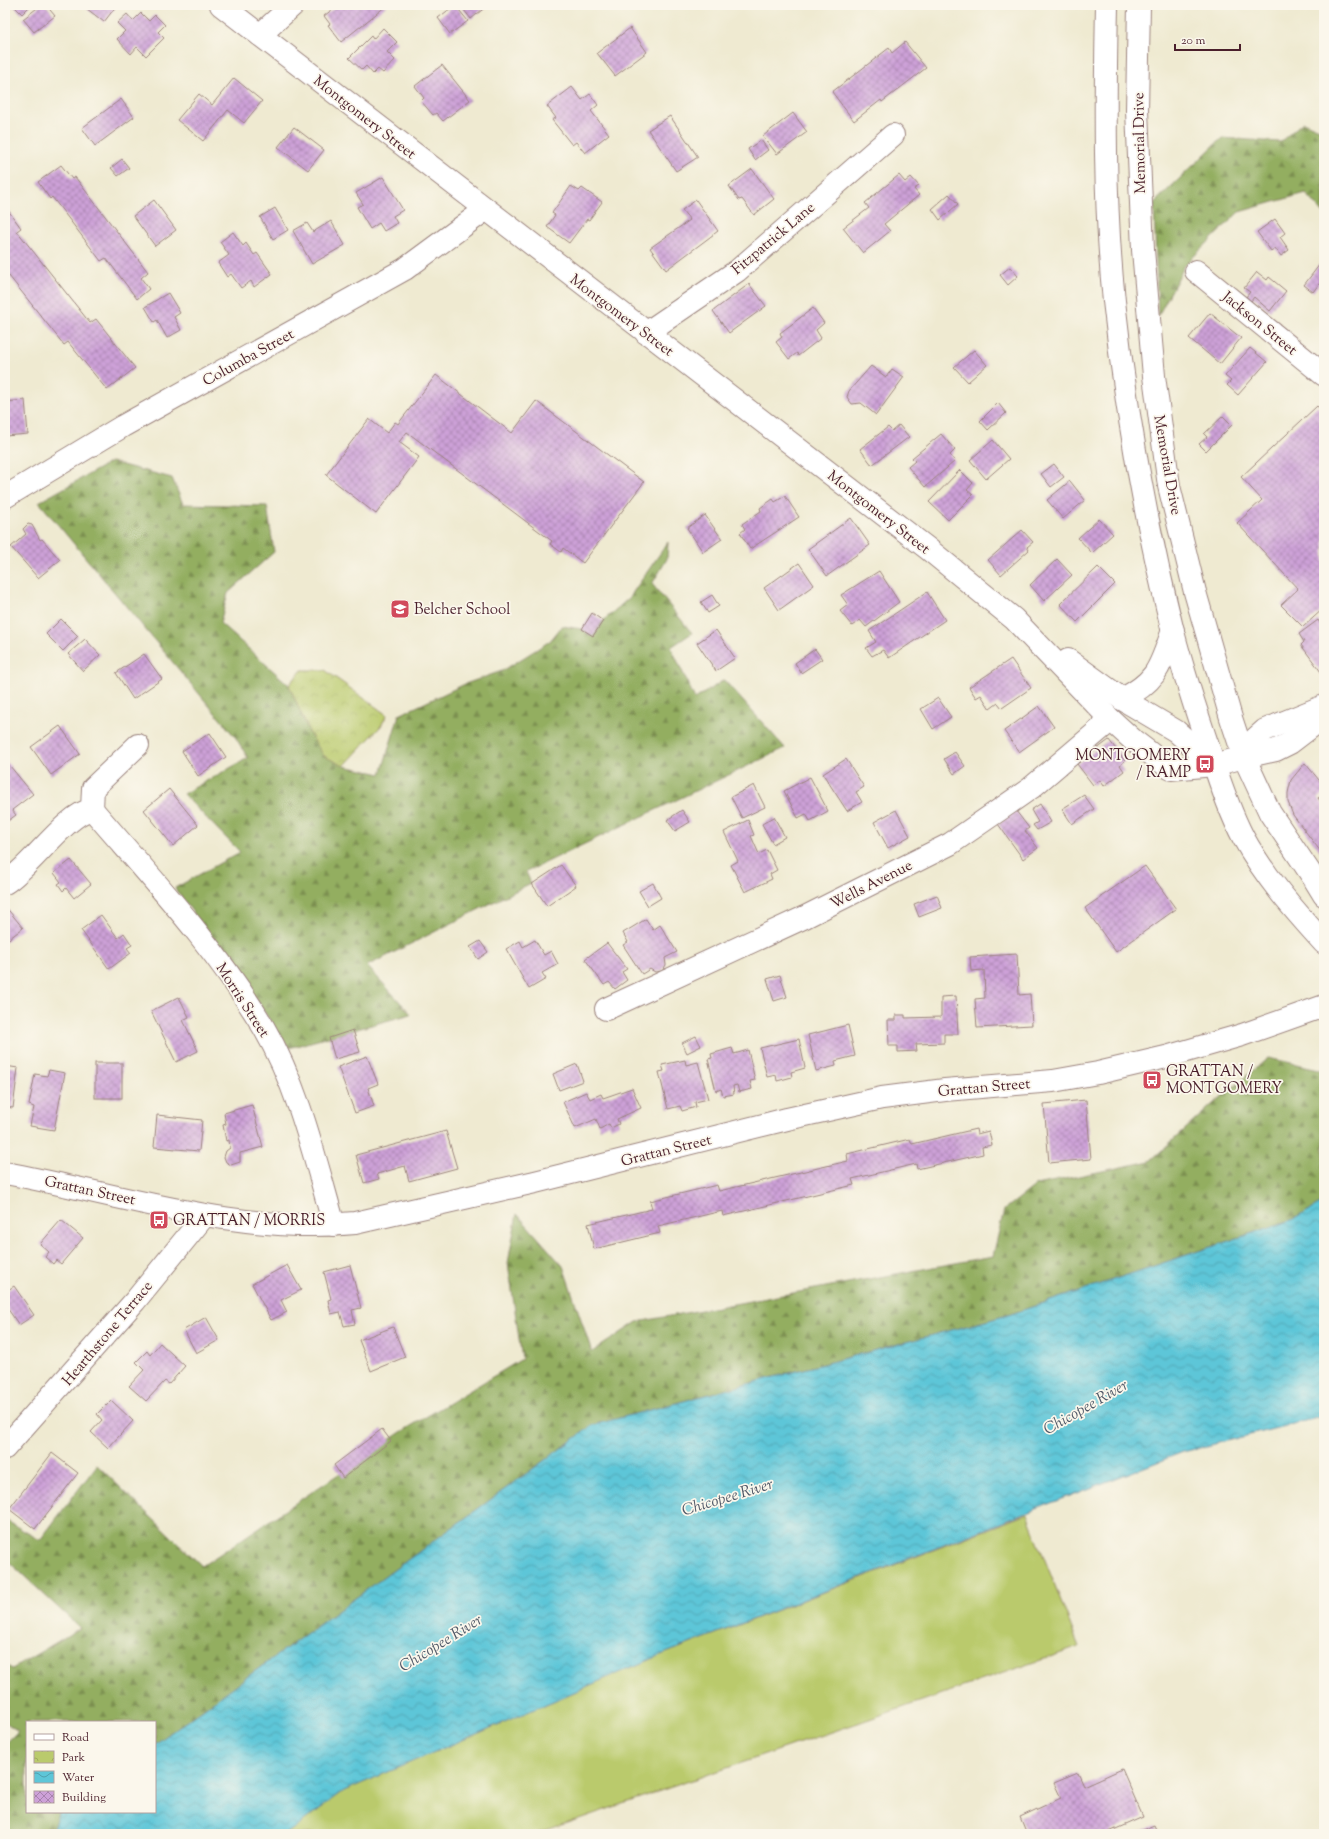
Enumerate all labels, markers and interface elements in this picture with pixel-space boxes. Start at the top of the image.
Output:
scale bar [1175,26,1240,52]
text: 20 m [1181,32,1206,50]
street label: Montgomery Street [308,71,420,165]
street label: Memorial Drive [1129,92,1152,194]
street label: Fitzpatrick Lane [728,198,820,280]
street label: Montgomery Street [565,270,677,362]
street label: Jackson Street [1216,287,1301,361]
street label: Columba Street [199,324,298,392]
street label: Memorial Drive [1147,414,1186,517]
street label: Montgomery Street [822,466,934,560]
school or university icon: Belcher School [389,598,411,620]
place label: Belcher School [414,600,510,621]
place label: MONTGOMERY / RAMP [1075,746,1192,784]
bus stop icon: MONTGOMERY / RAMP [1194,753,1216,775]
street label: Wells Avenue [827,856,916,915]
street label: Morris Street [210,959,274,1042]
place label: GRATTAN / MONTGOMERY [1166,1062,1282,1100]
bus stop icon: GRATTAN / MONTGOMERY [1141,1069,1163,1091]
street label: Grattan Street [937,1074,1031,1103]
street label: Grattan Street [619,1130,714,1173]
street label: Grattan Street [42,1172,137,1211]
bus stop icon: GRATTAN / MORRIS [148,1209,170,1231]
place label: GRATTAN / MORRIS [173,1211,325,1232]
street label: Hearthstone Terrace [58,1277,158,1391]
water label: Chicopee River [1040,1374,1133,1442]
water label: Chicopee River [679,1474,776,1523]
water label: Chicopee River [395,1609,488,1679]
legend [26,1721,156,1813]
text: Road [62,1729,89,1747]
text: Park [62,1749,85,1767]
text: Water [62,1769,95,1787]
text: Building [62,1789,106,1807]

